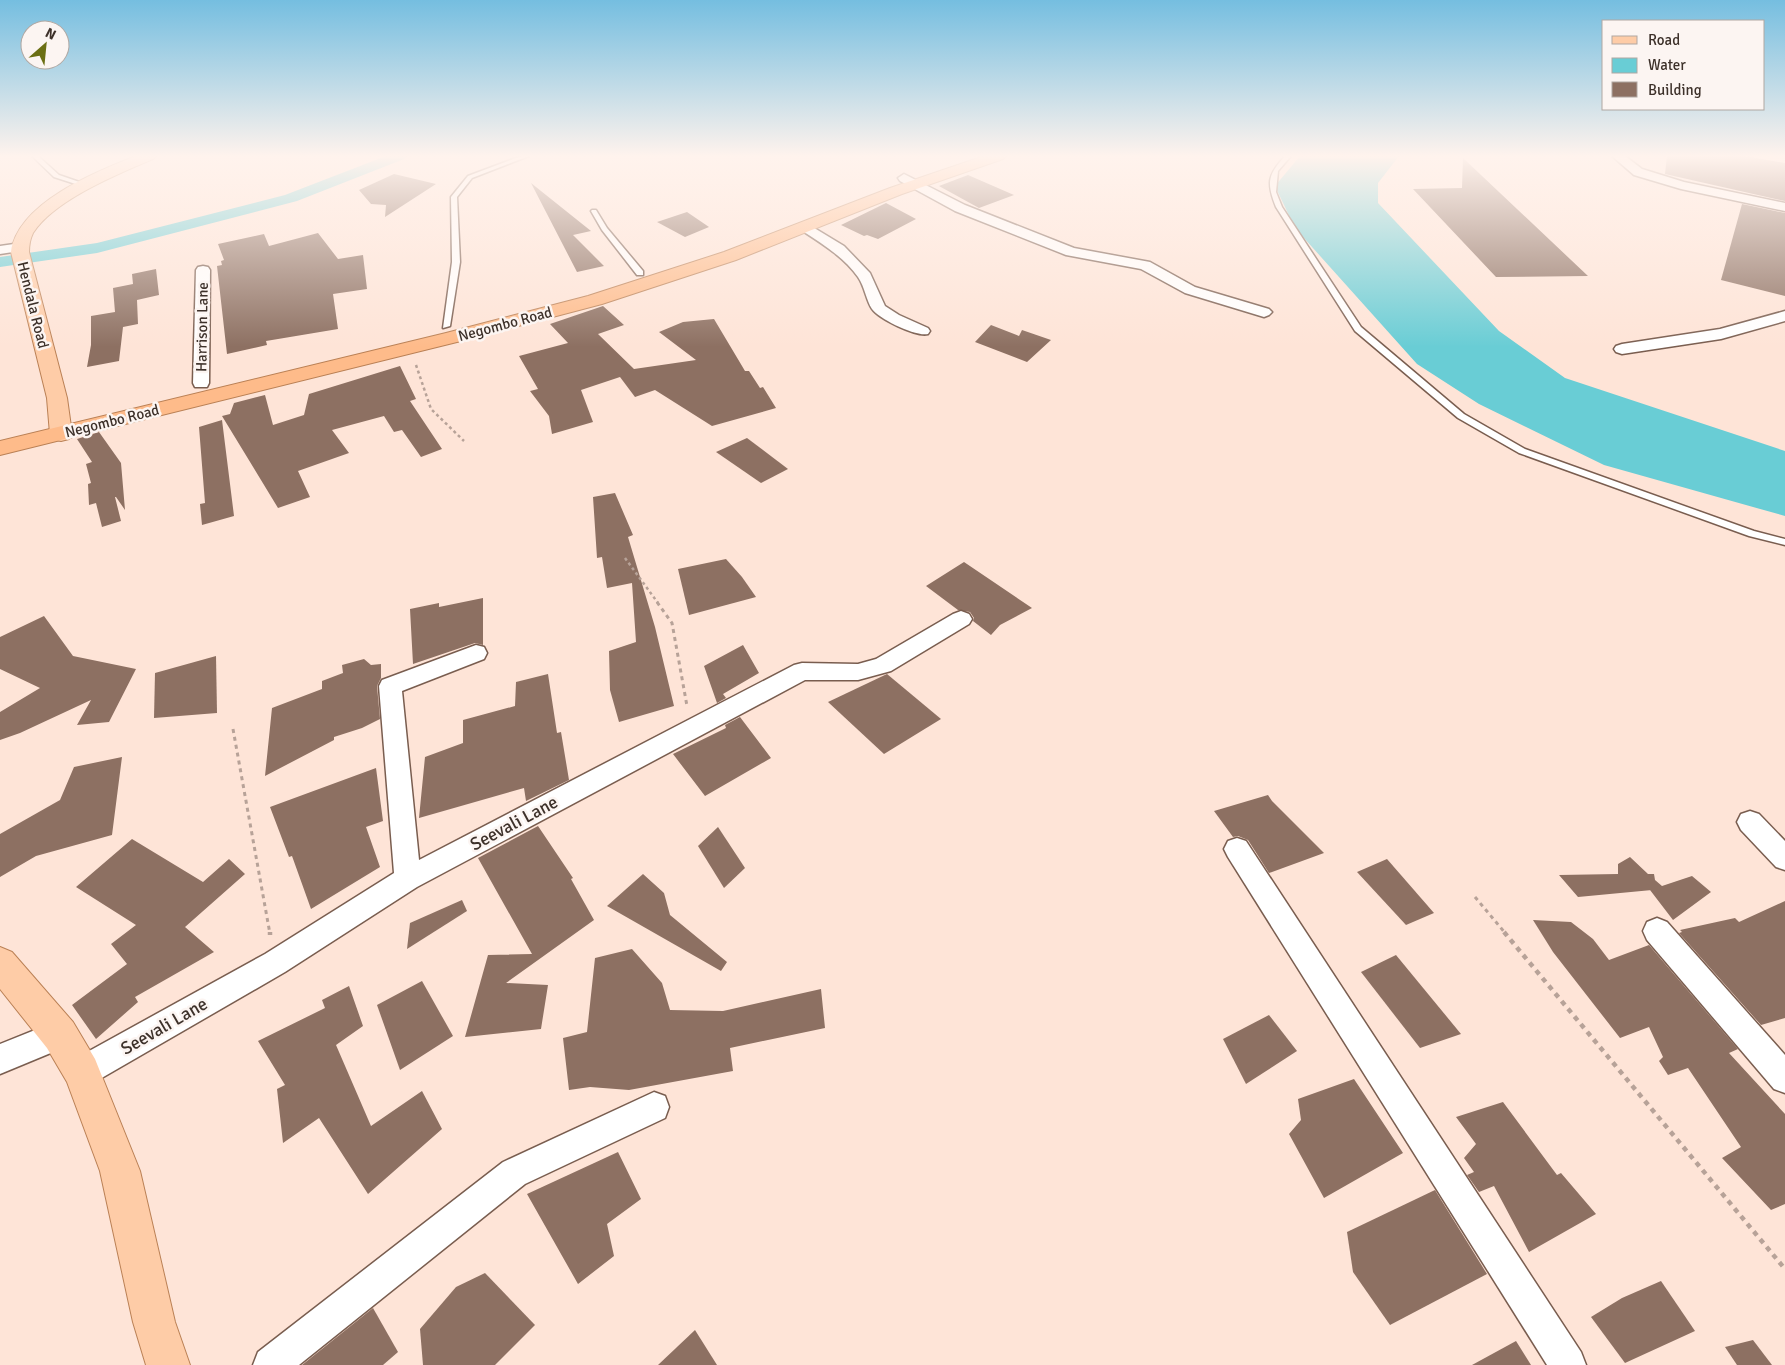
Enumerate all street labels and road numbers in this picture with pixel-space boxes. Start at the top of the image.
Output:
street label: Hendala Road [14,260,52,350]
street label: Harrison Lane [192,282,212,372]
street label: Negombo Road [456,303,554,345]
street label: Negombo Road [63,401,161,441]
street label: Seevali Lane [466,791,562,855]
street label: Seevali Lane [117,992,211,1060]

